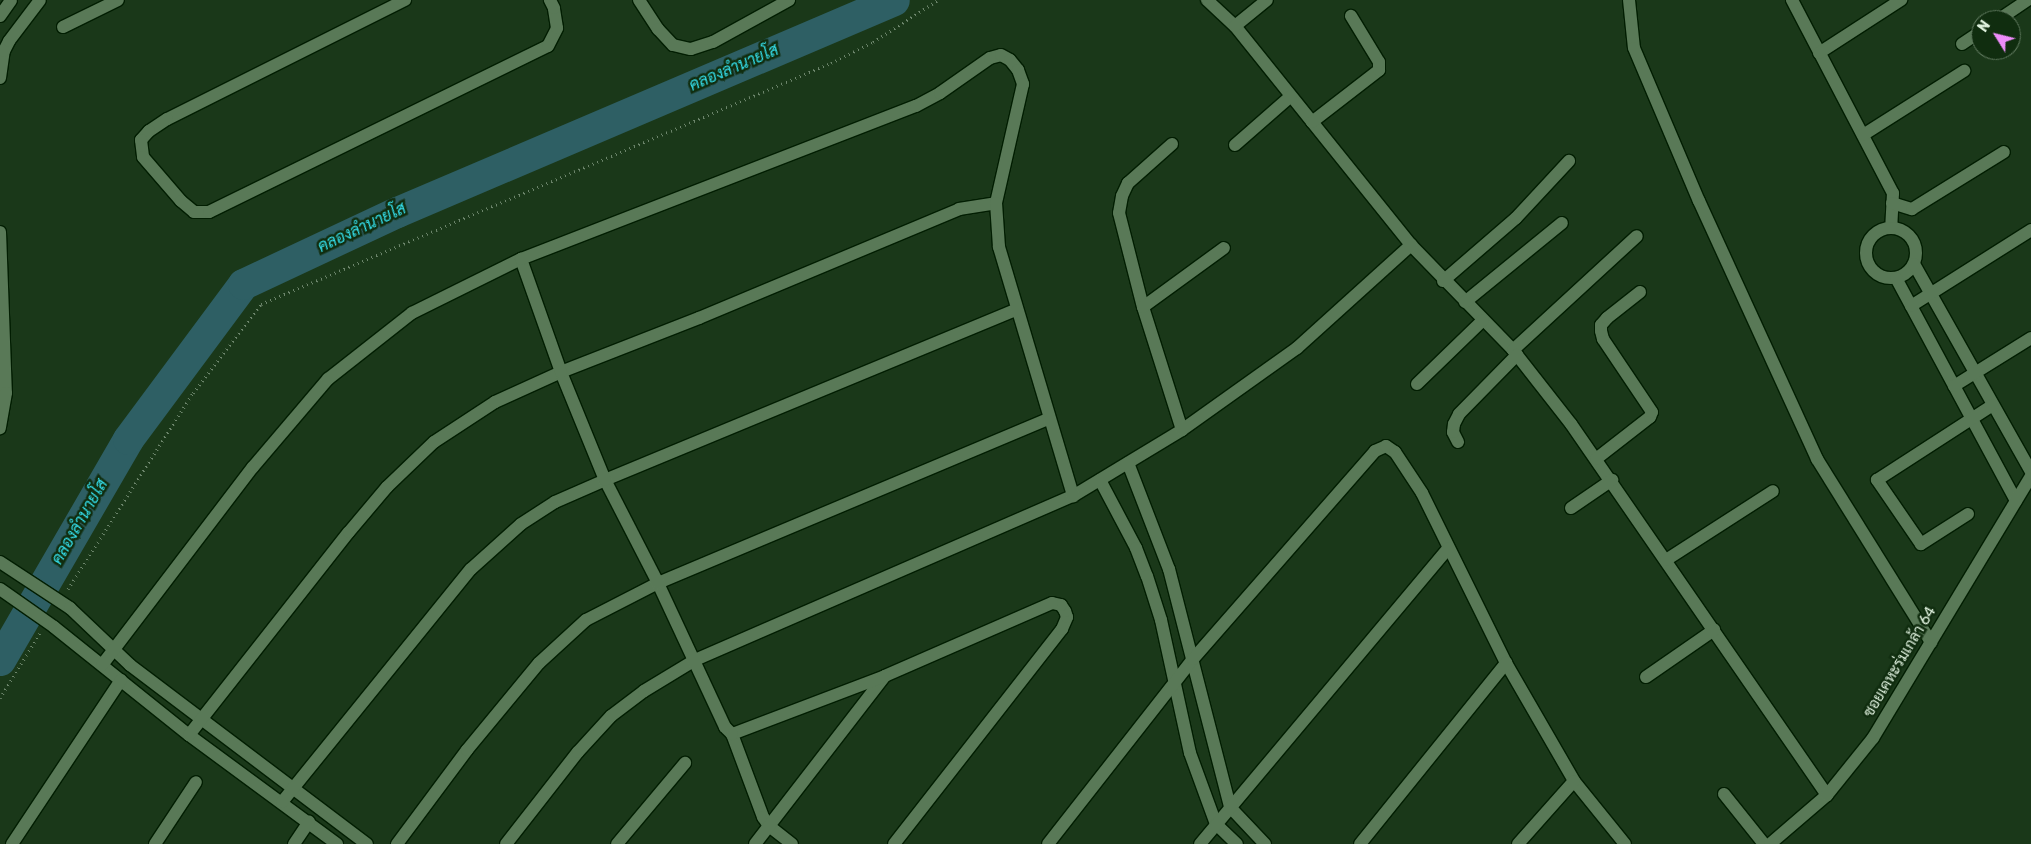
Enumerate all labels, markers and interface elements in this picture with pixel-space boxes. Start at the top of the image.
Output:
north arrow [1971,10,2021,60]
text: N [1974,17,1994,36]
water label: คลองลำนายโส [686,41,782,95]
water label: คลองลำนายโส [315,199,409,257]
water label: คลองลำนายโส [48,476,112,568]
street label: ซอยเคหะร่มเกล้า 64 [1860,604,1940,720]

